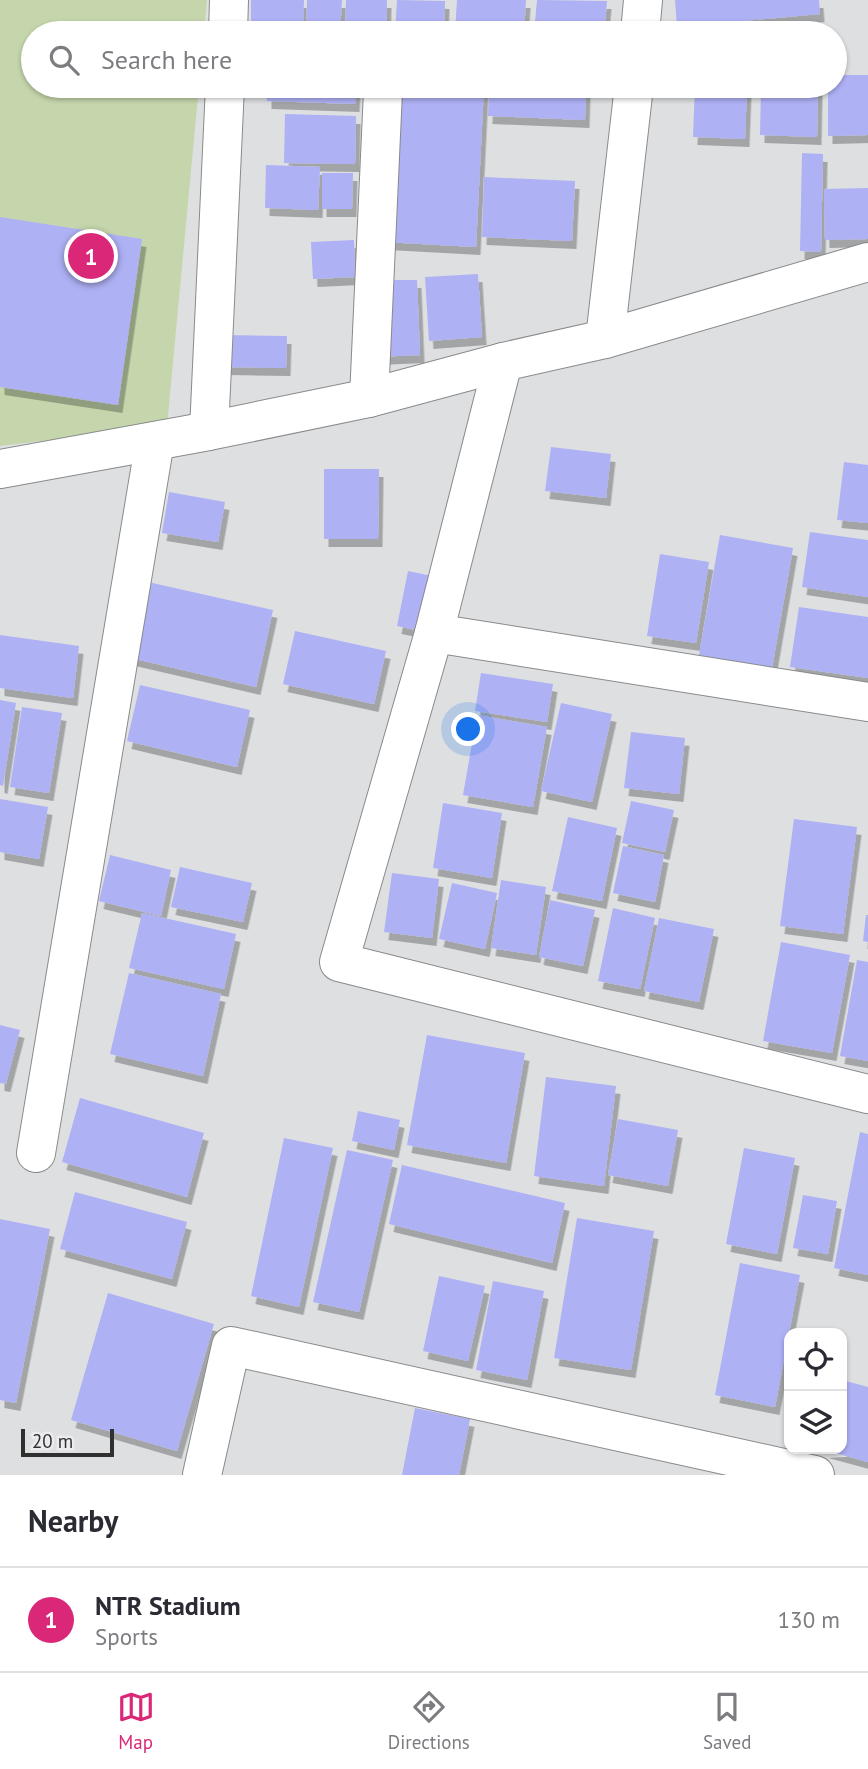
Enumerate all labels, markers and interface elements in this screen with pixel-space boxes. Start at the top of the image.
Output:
search box [21,21,847,98]
icon: search [45,41,83,79]
text: Search here [101,43,232,76]
pin: 1 [68,230,114,282]
your location [451,712,485,746]
map controls [784,1328,847,1454]
button: locate [784,1328,847,1391]
button: layers [784,1391,847,1454]
scale bar [21,1426,114,1458]
text: 20 m [32,1429,73,1453]
text: Nearby [28,1501,118,1540]
text: NTR Stadium [95,1589,241,1622]
text: 1 [44,1605,58,1634]
text: 130 m [778,1605,840,1634]
text: Sports [95,1622,158,1651]
tab: Map [117,1688,155,1754]
tab: Directions [388,1688,470,1754]
tab: Saved [703,1688,751,1754]

